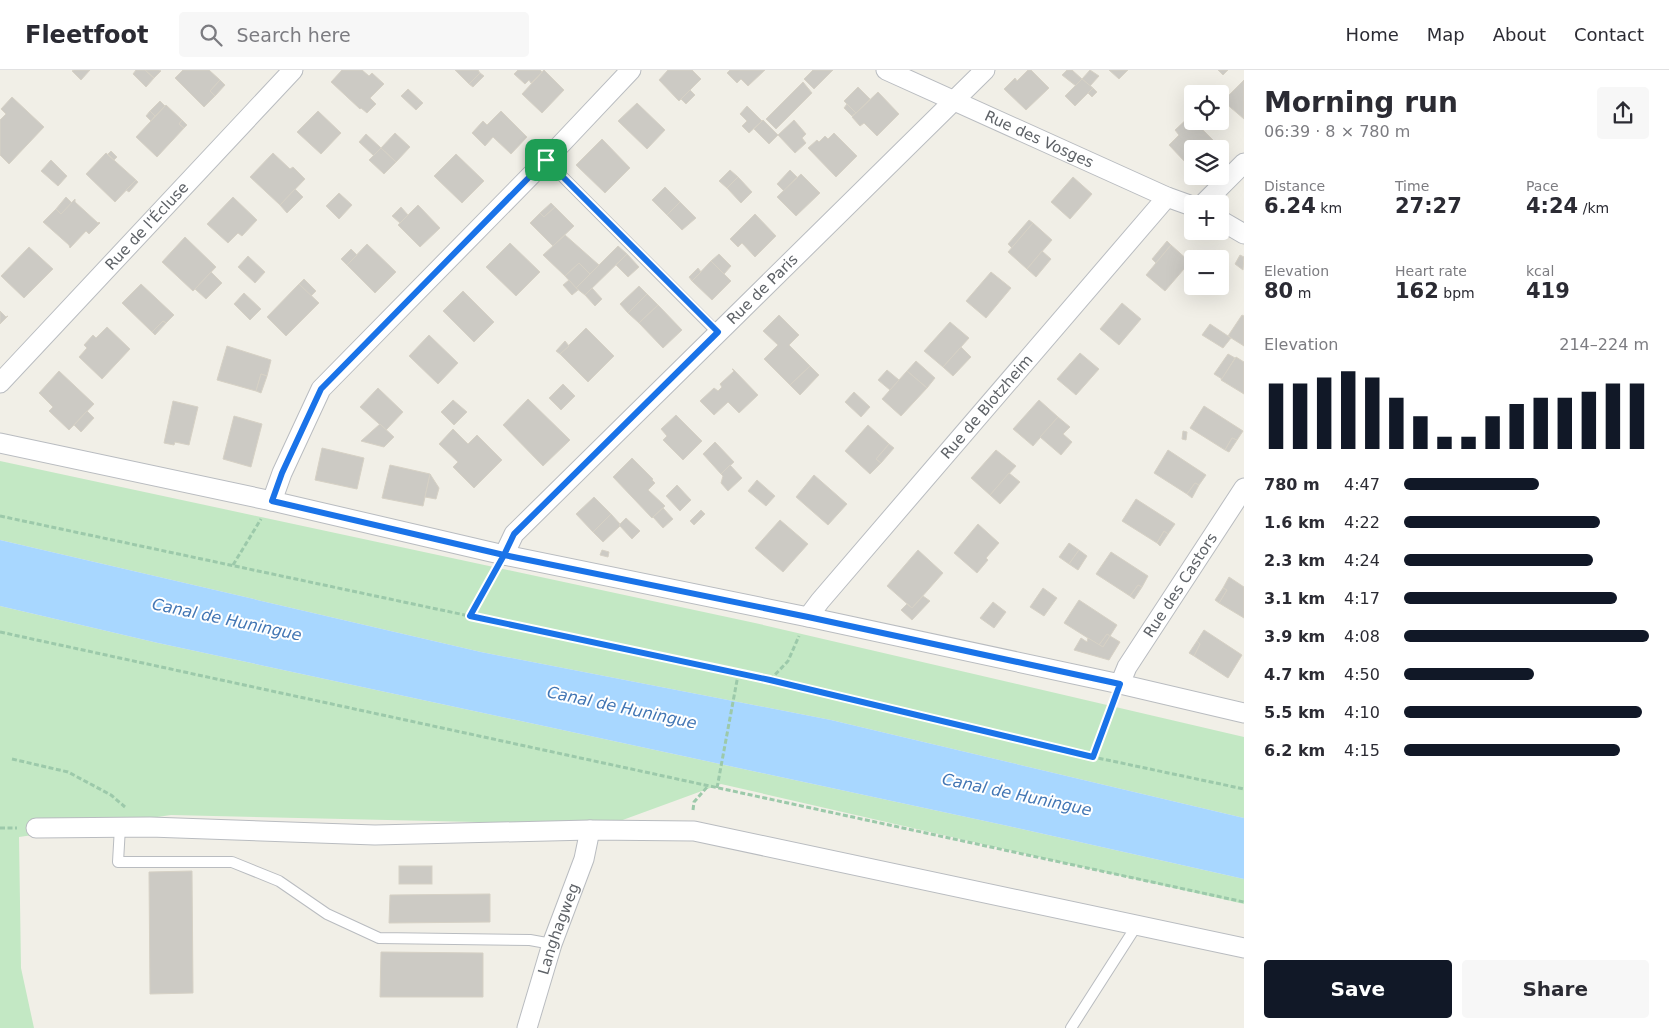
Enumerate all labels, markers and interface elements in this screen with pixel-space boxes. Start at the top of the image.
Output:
search box [179,12,529,57]
text: Fleetfoot [25,21,149,49]
icon: search [197,21,225,49]
text: Search here [237,24,351,46]
text: Home [1346,24,1399,45]
text: Map [1427,24,1465,45]
text: About [1493,24,1546,45]
text: Contact [1574,24,1644,45]
map controls [1184,85,1229,295]
button: locate [1184,85,1229,130]
text: Morning run [1264,86,1458,119]
button: share [1597,87,1649,139]
street label: Rue des Vosges [982,107,1096,172]
text: 06:39 · 8 × 780 m [1264,122,1410,141]
pin [525,139,567,181]
button: layers [1184,140,1229,185]
icon: arrive [532,146,560,174]
street label: Rue de l'Écluse [102,178,192,274]
text: Distance [1264,178,1325,194]
text: Time [1395,178,1429,194]
text: Pace [1526,178,1559,194]
text: 6.24 [1264,194,1316,218]
text: 27:27 [1395,194,1462,218]
text: 4:24 [1526,194,1578,218]
button: + [1184,195,1229,240]
text: km [1316,200,1342,216]
text: /km [1578,200,1609,216]
street label: Rue de Paris [723,250,802,328]
button: − [1184,250,1229,295]
text: Elevation [1264,263,1329,279]
text: Heart rate [1395,263,1467,279]
text: kcal [1526,263,1554,279]
text: 80 [1264,279,1293,303]
text: 162 [1395,279,1439,303]
text: 419 [1526,279,1570,303]
text: m [1293,285,1311,301]
text: bpm [1439,285,1475,301]
text: Elevation [1264,335,1338,354]
text: 214–224 m [1559,335,1649,354]
street label: Rue de Blotzheim [937,351,1037,463]
text: 780 m [1264,475,1320,494]
text: 4:47 [1344,475,1380,494]
text: 1.6 km [1264,513,1325,532]
text: 4:22 [1344,513,1380,532]
street label: Rue des Castors [1140,529,1221,641]
text: 2.3 km [1264,551,1325,570]
text: 4:24 [1344,551,1380,570]
text: 3.1 km [1264,589,1325,608]
text: 4:17 [1344,589,1380,608]
water label: Canal de Huningue [150,594,304,645]
text: 3.9 km [1264,627,1325,646]
text: 4:08 [1344,627,1380,646]
text: 4.7 km [1264,665,1325,684]
text: 4:50 [1344,665,1380,684]
water label: Canal de Huningue [545,682,699,733]
text: 5.5 km [1264,703,1325,722]
text: 4:10 [1344,703,1380,722]
text: 6.2 km [1264,741,1325,760]
text: 4:15 [1344,741,1380,760]
water label: Canal de Huningue [940,769,1094,820]
street label: Langhagweg [534,881,583,977]
button: Save [1264,960,1452,1018]
button: Share [1462,960,1649,1018]

